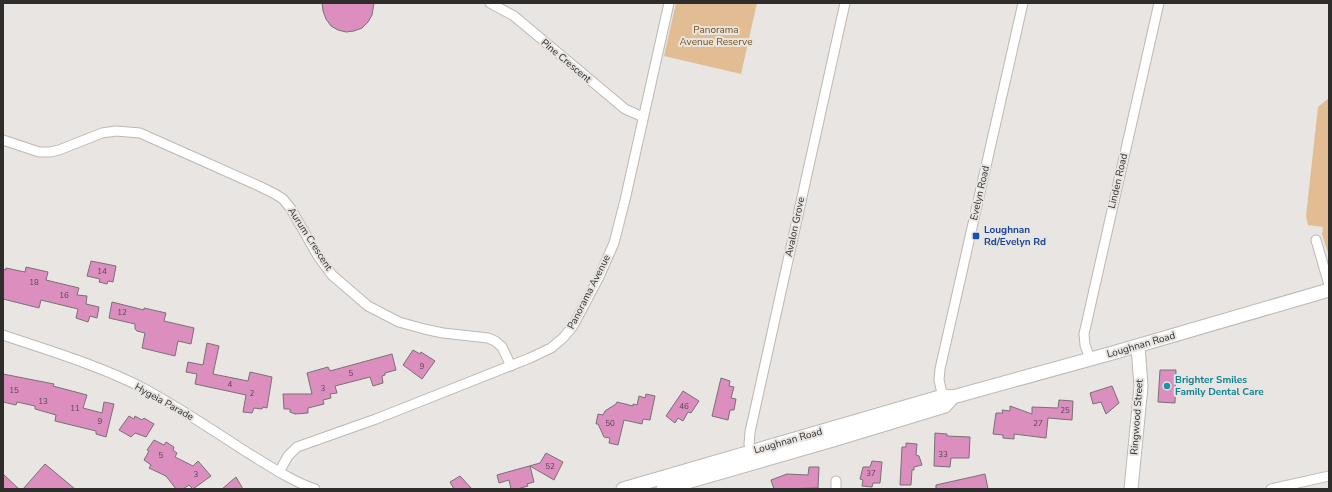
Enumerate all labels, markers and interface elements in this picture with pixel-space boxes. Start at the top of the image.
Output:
park label: Panorama Avenue Reserve [680,23,752,49]
street label: Pine Crescent [538,36,594,86]
street label: Linden Road [1105,152,1131,210]
street label: Evelyn Road [967,164,993,222]
street label: Avalon Grove [782,196,808,258]
street label: Aurum Crescent [284,205,336,274]
place label: Loughnan Rd/Evelyn Rd [984,223,1046,249]
marker: Loughnan Rd/Evelyn Rd [971,231,981,241]
street label: Panorama Avenue [564,252,614,332]
house number: 14 [97,266,107,277]
house number: 18 [29,277,39,288]
house number: 16 [59,290,69,301]
house number: 12 [117,307,127,318]
street label: Loughnan Road [1105,328,1177,361]
house number: 9 [420,361,425,372]
house number: 5 [349,368,354,379]
place label: Brighter Smiles Family Dental Care [1175,373,1264,399]
street label: Ringwood Street [1127,378,1147,455]
house number: 4 [228,379,233,390]
street label: Hygeia Parade [132,380,196,424]
marker: Brighter Smiles Family Dental Care [1162,381,1172,391]
house number: 3 [321,383,326,394]
house number: 15 [9,385,19,396]
house number: 2 [250,388,255,399]
house number: 13 [38,396,48,407]
house number: 46 [679,401,689,412]
house number: 11 [70,403,80,414]
house number: 25 [1060,405,1070,416]
house number: 9 [98,416,103,427]
house number: 50 [605,418,615,429]
house number: 27 [1033,418,1043,429]
street label: Loughnan Road [752,424,824,457]
house number: 33 [938,449,948,460]
house number: 5 [159,450,164,461]
house number: 52 [545,461,555,472]
house number: 37 [866,468,876,479]
house number: 3 [194,469,199,480]

